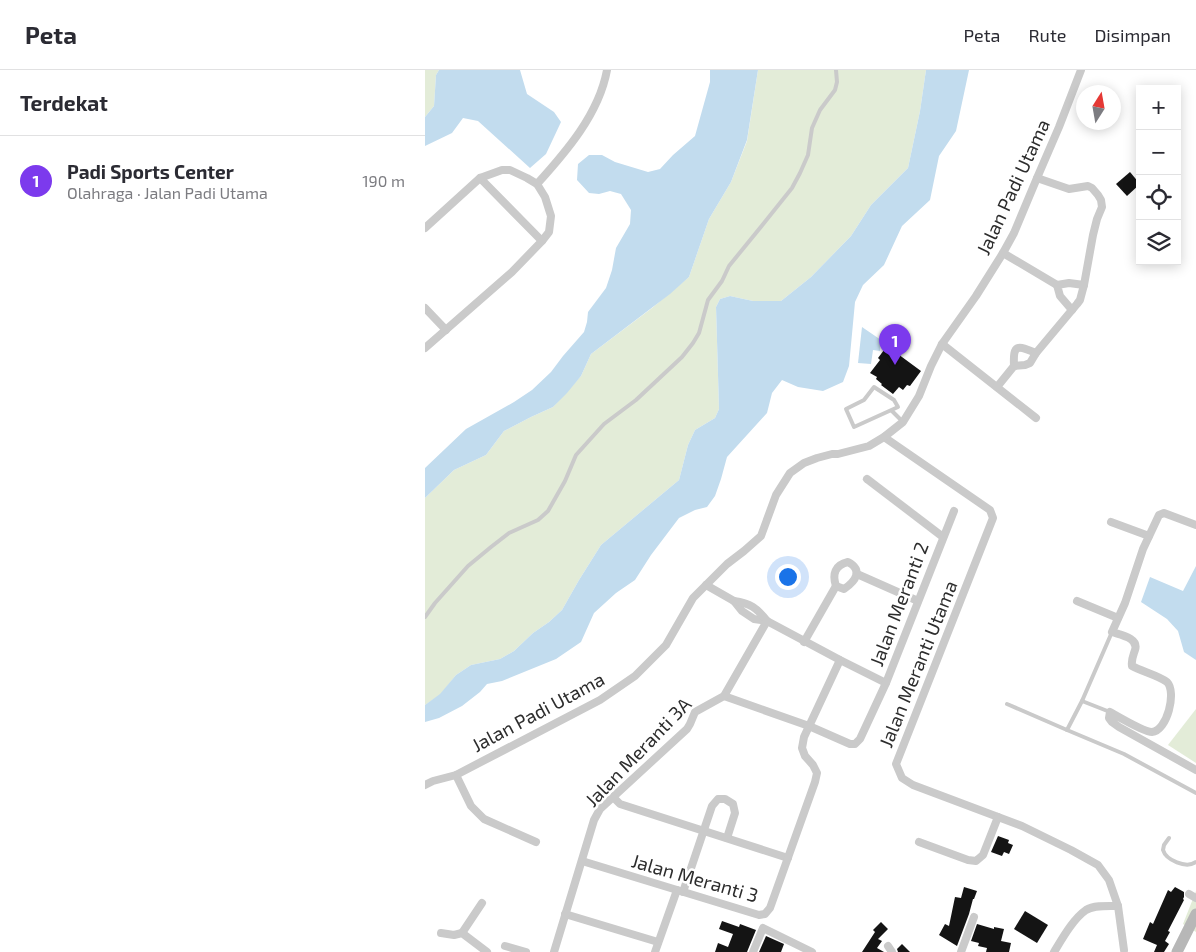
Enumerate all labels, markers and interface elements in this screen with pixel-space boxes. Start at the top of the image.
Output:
text: Peta [25,20,77,49]
text: Peta [964,24,1001,46]
text: Rute [1029,24,1066,46]
text: Disimpan [1094,24,1171,46]
north arrow [1076,85,1121,130]
map controls [1136,85,1181,265]
button: + [1136,85,1181,130]
text: Terdekat [20,90,108,115]
street label: Jalan Padi Utama [971,115,1054,258]
button: − [1136,130,1181,175]
text: Padi Sports Center [67,160,234,183]
text: 1 [33,171,39,190]
text: 190 m [362,171,405,190]
button: locate [1136,175,1181,220]
text: Olahraga · Jalan Padi Utama [67,183,268,202]
button: layers [1136,220,1181,265]
pin: 1 [879,324,911,365]
street label: Jalan Meranti 2 [864,539,933,669]
your location [775,564,801,590]
street label: Jalan Meranti Utama [874,577,962,751]
street label: Jalan Padi Utama [467,667,608,756]
street label: Jalan Meranti 3A [580,692,696,811]
street label: Jalan Meranti 3 [629,848,761,907]

